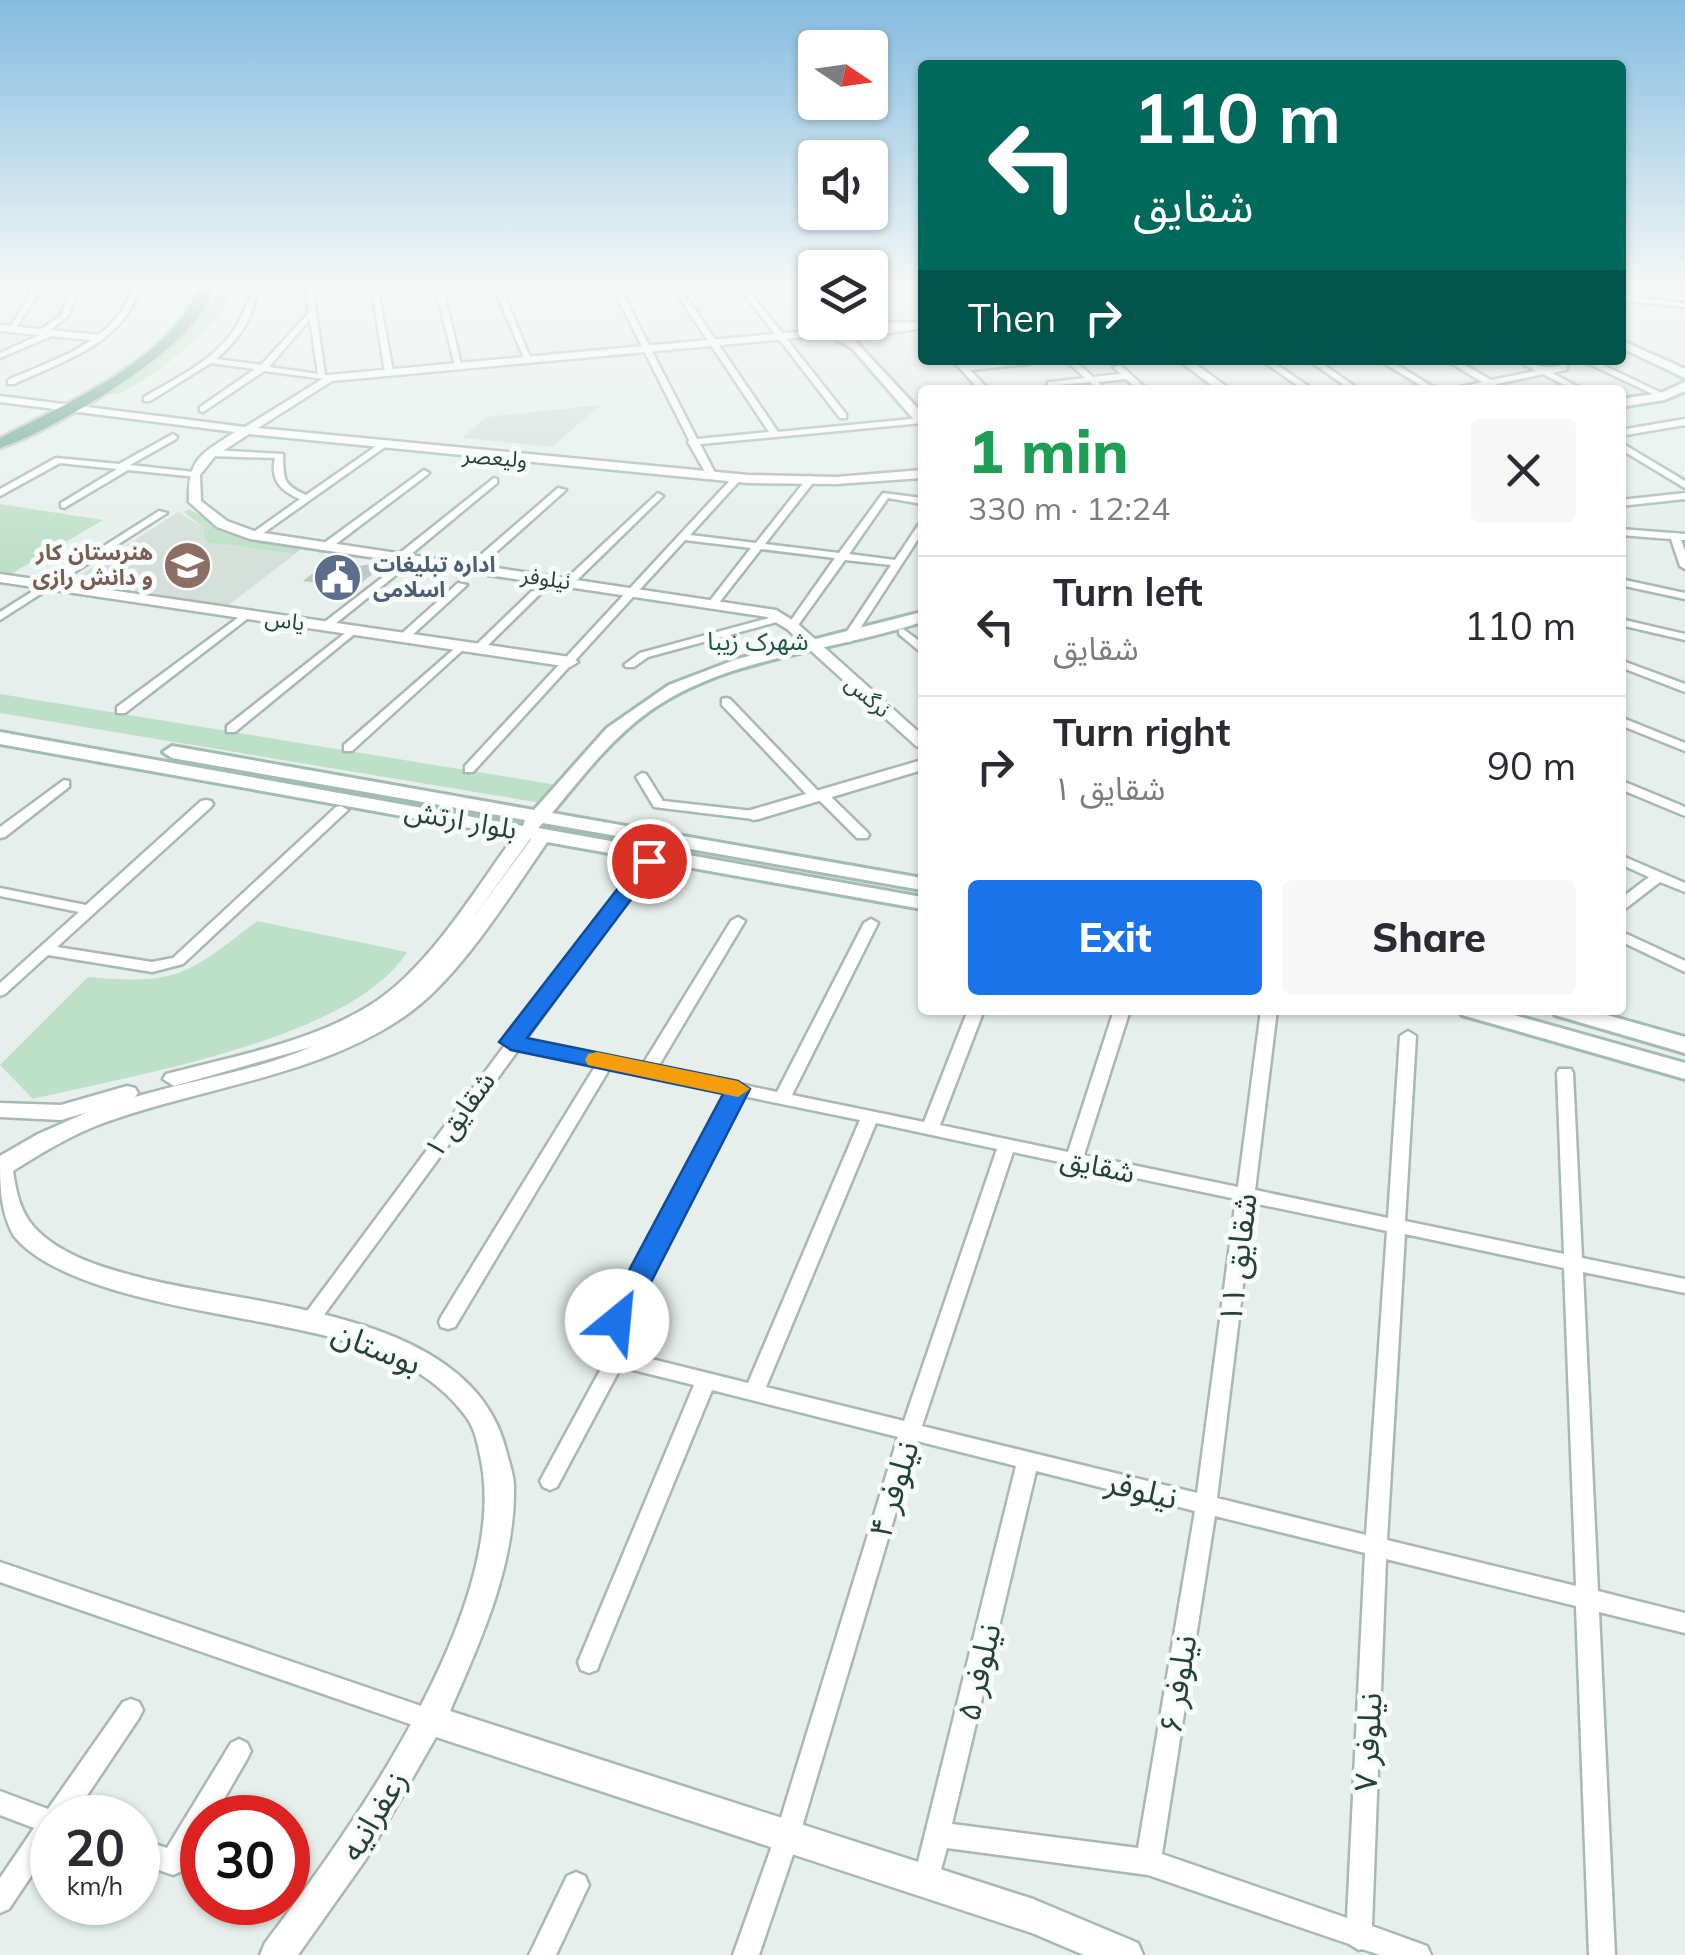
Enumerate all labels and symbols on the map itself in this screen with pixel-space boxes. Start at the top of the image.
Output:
north arrow [798,30,888,120]
street label: ولیعصر [461,440,529,474]
place label: هنرستان کار و دانش رازی [32,538,153,591]
school or university icon: هنرستان کار و دانش رازی [162,539,214,591]
place label: اداره تبلیغات اسلامی [373,550,495,603]
public building icon: اداره تبلیغات اسلامی [312,551,364,603]
street label: نیلوفر [518,561,573,595]
street label: یاس [263,603,307,637]
district label: شهرک زیبا [707,625,809,656]
street label: نرگس [840,669,896,723]
street label: بلوار ارتش [402,792,520,846]
pin [607,819,692,904]
street label: شقایق ۱ [416,1064,503,1165]
street label: شقایق [1057,1140,1138,1191]
street label: شقایق ۱۱ [1209,1191,1266,1325]
position arrow [565,1269,669,1373]
street label: بوستان [327,1311,427,1383]
street label: نیلوفر ۴ [859,1436,927,1542]
street label: نیلوفر [1101,1461,1182,1517]
street label: نیلوفر ۵ [947,1619,1009,1725]
street label: نیلوفر ۶ [1150,1632,1204,1736]
street label: نیلوفر ۷ [1344,1692,1390,1792]
street label: زعفرانیه [330,1762,416,1868]
speed limit sign: 30 [180,1795,310,1925]

